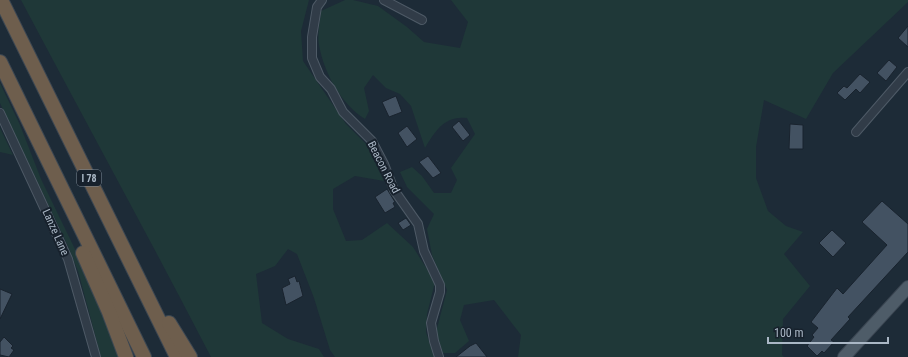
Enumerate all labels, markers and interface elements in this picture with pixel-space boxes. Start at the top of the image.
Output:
street label: Beacon Road [365,139,402,196]
road number: I 78 [77,170,101,186]
street label: Lanze Lane [40,207,71,257]
scale bar [768,319,888,345]
text: 100 m [774,326,804,340]

